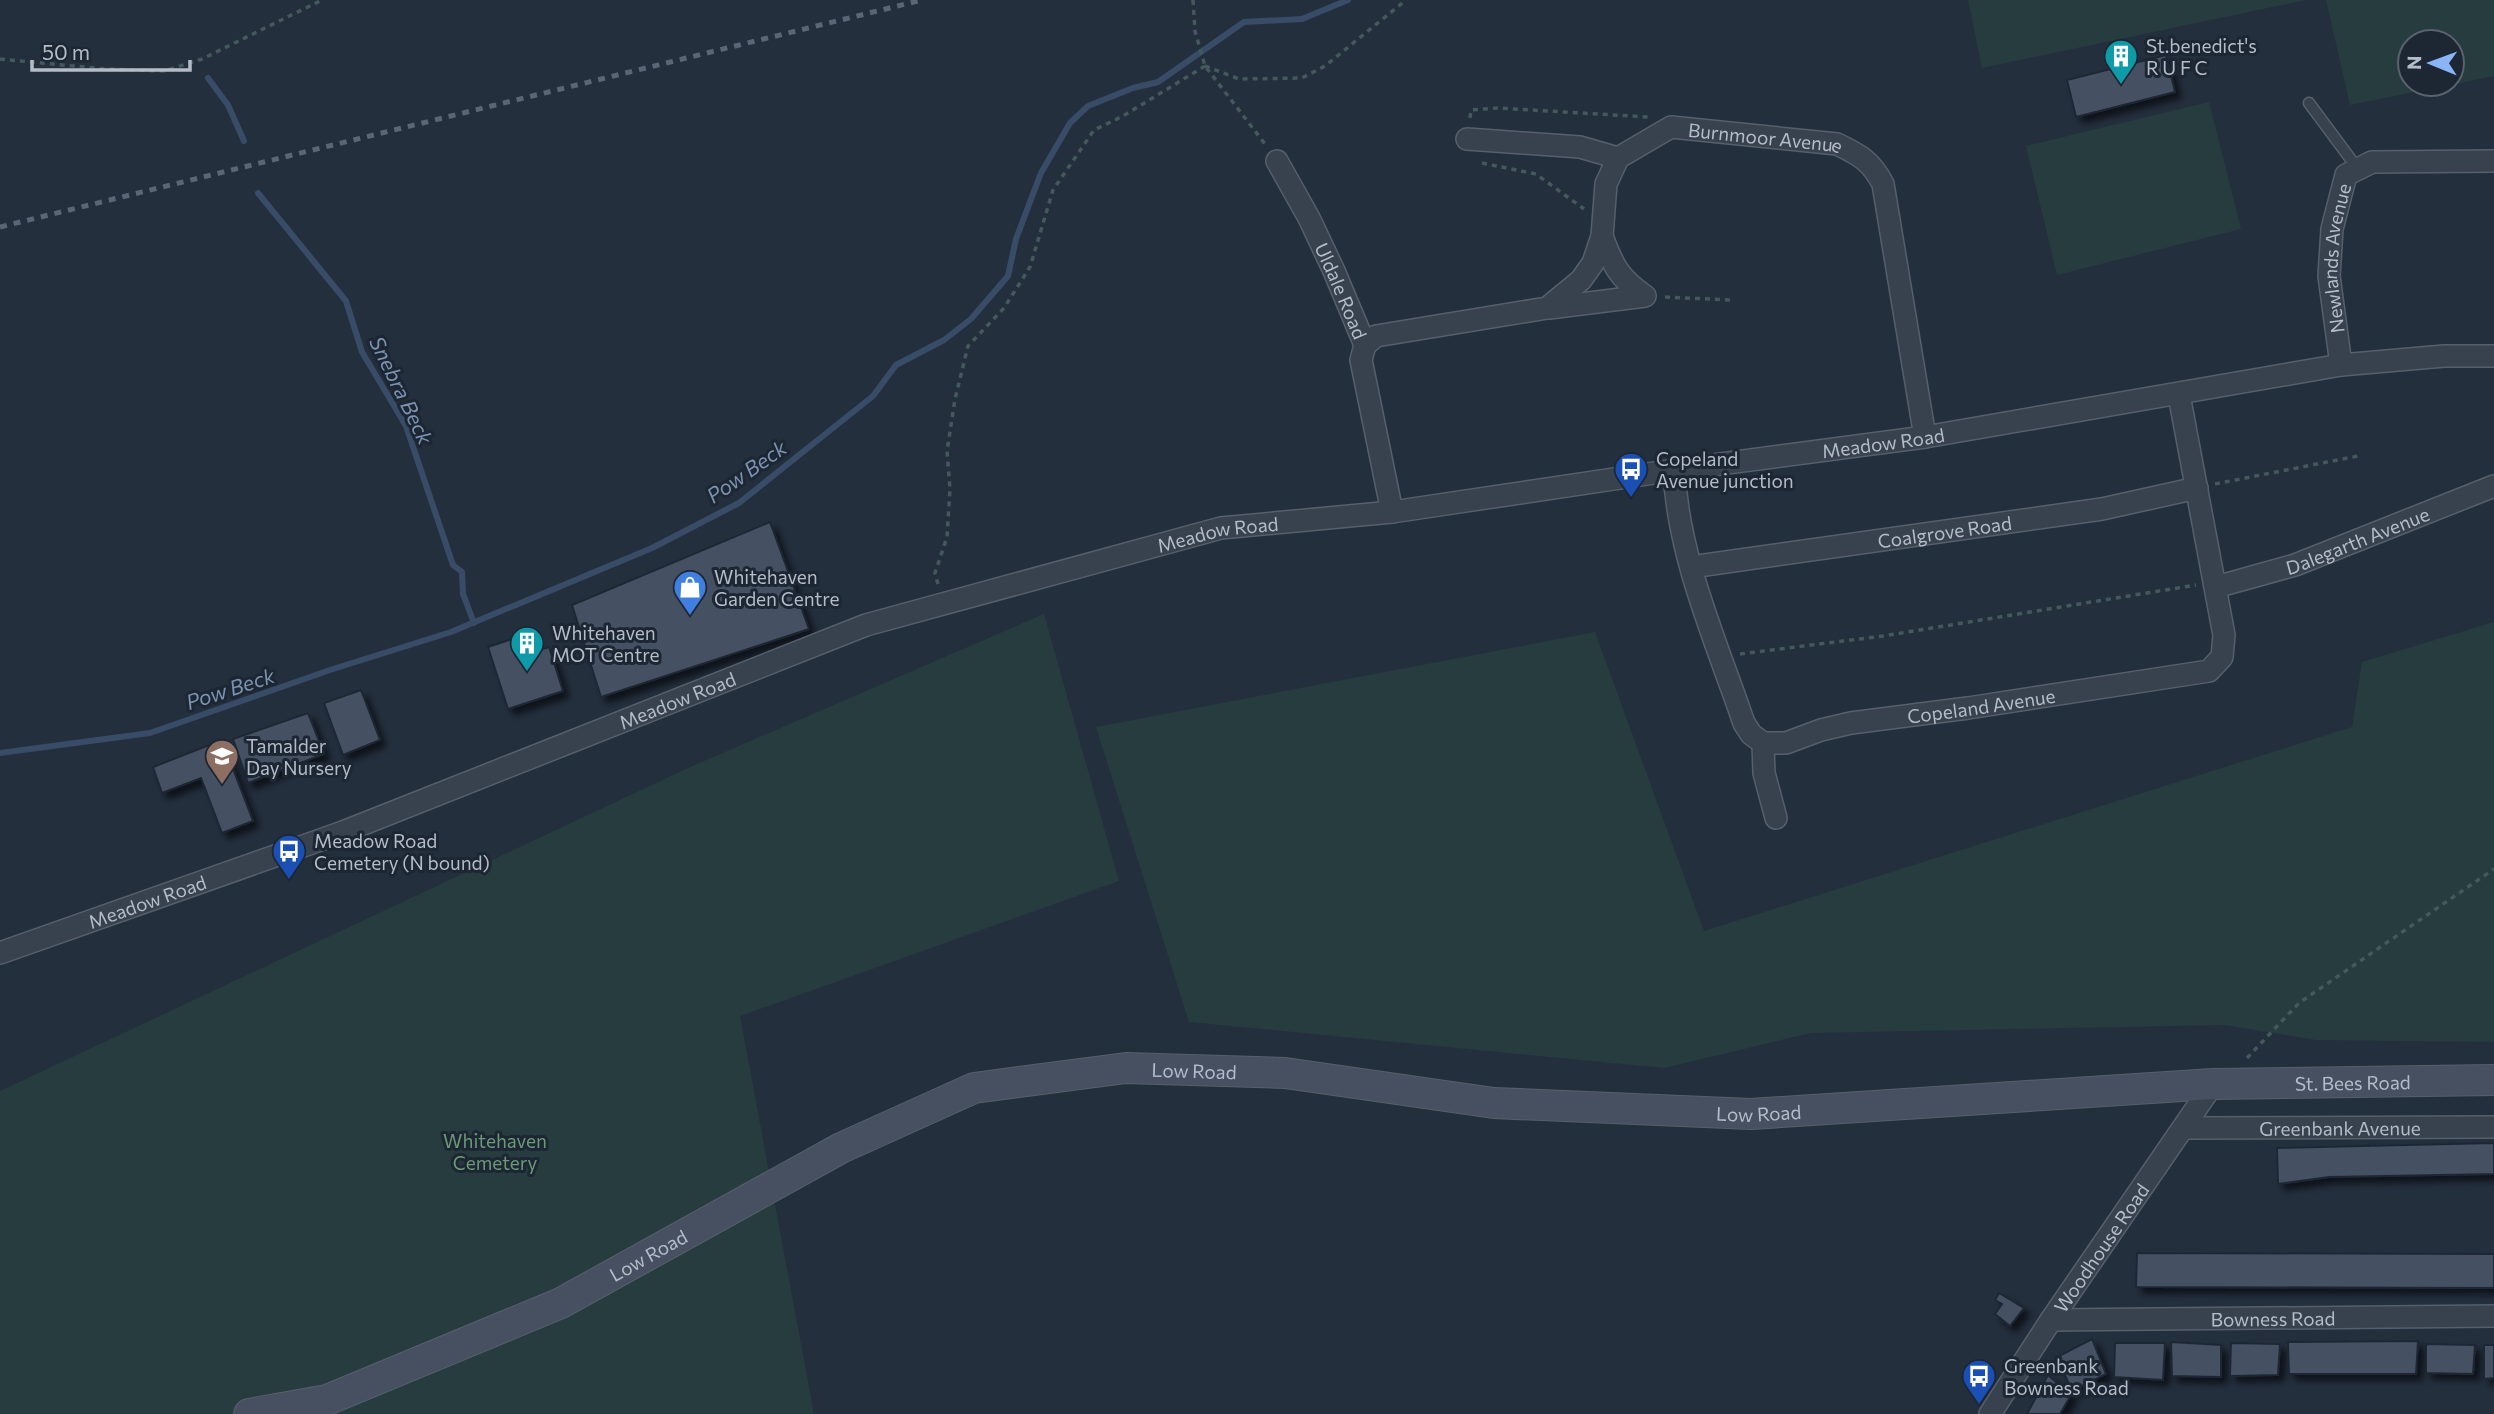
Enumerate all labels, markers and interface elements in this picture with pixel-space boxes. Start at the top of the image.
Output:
scale bar [32,28,189,72]
north arrow [2396,28,2466,98]
place label: St.benedict's R U F C [2146,34,2257,79]
building icon: St.benedict's R U F C [2102,37,2140,86]
text: 50 m [42,39,90,64]
text: N [2402,55,2425,70]
street label: Burnmoor Avenue [1687,117,1847,157]
street label: Newlands Avenue [2317,181,2355,335]
street label: Uldale Road [1311,239,1373,342]
water label: Snebra Beck [365,332,439,449]
street label: Meadow Road [1820,422,1946,462]
water label: Pow Beck [701,434,791,508]
place label: Copeland Avenue junction [1656,447,1794,492]
bus stop icon: Copeland Avenue junction [1612,450,1650,499]
street label: Dalegarth Avenue [2283,502,2432,579]
street label: Coalgrove Road [1876,510,2013,552]
street label: Meadow Road [1154,511,1279,556]
place label: Whitehaven Garden Centre [714,565,840,610]
shop icon: Whitehaven Garden Centre [671,568,709,617]
place label: Whitehaven MOT Centre [552,621,660,666]
building icon: Whitehaven MOT Centre [508,624,546,673]
water label: Pow Beck [182,662,278,714]
street label: Meadow Road [615,666,739,733]
street label: Copeland Avenue [1906,683,2057,727]
place label: Tamalder Day Nursery [246,734,352,779]
school or university icon: Tamalder Day Nursery [203,737,241,786]
place label: Meadow Road Cemetery (N bound) [314,829,490,874]
bus stop icon: Meadow Road Cemetery (N bound) [270,832,308,881]
street label: Meadow Road [85,870,209,932]
street label: Low Road [1151,1057,1237,1083]
street label: St. Bees Road [2295,1070,2411,1094]
street label: Low Road [1716,1099,1802,1126]
street label: Greenbank Avenue [2259,1116,2421,1139]
park label: Whitehaven Cemetery [443,1129,547,1174]
street label: Woodhouse Road [2048,1179,2153,1316]
street label: Low Road [605,1224,691,1286]
street label: Bowness Road [2211,1306,2335,1330]
place label: Greenbank Bowness Road [2004,1354,2129,1399]
bus stop icon: Greenbank Bowness Road [1960,1357,1998,1406]

